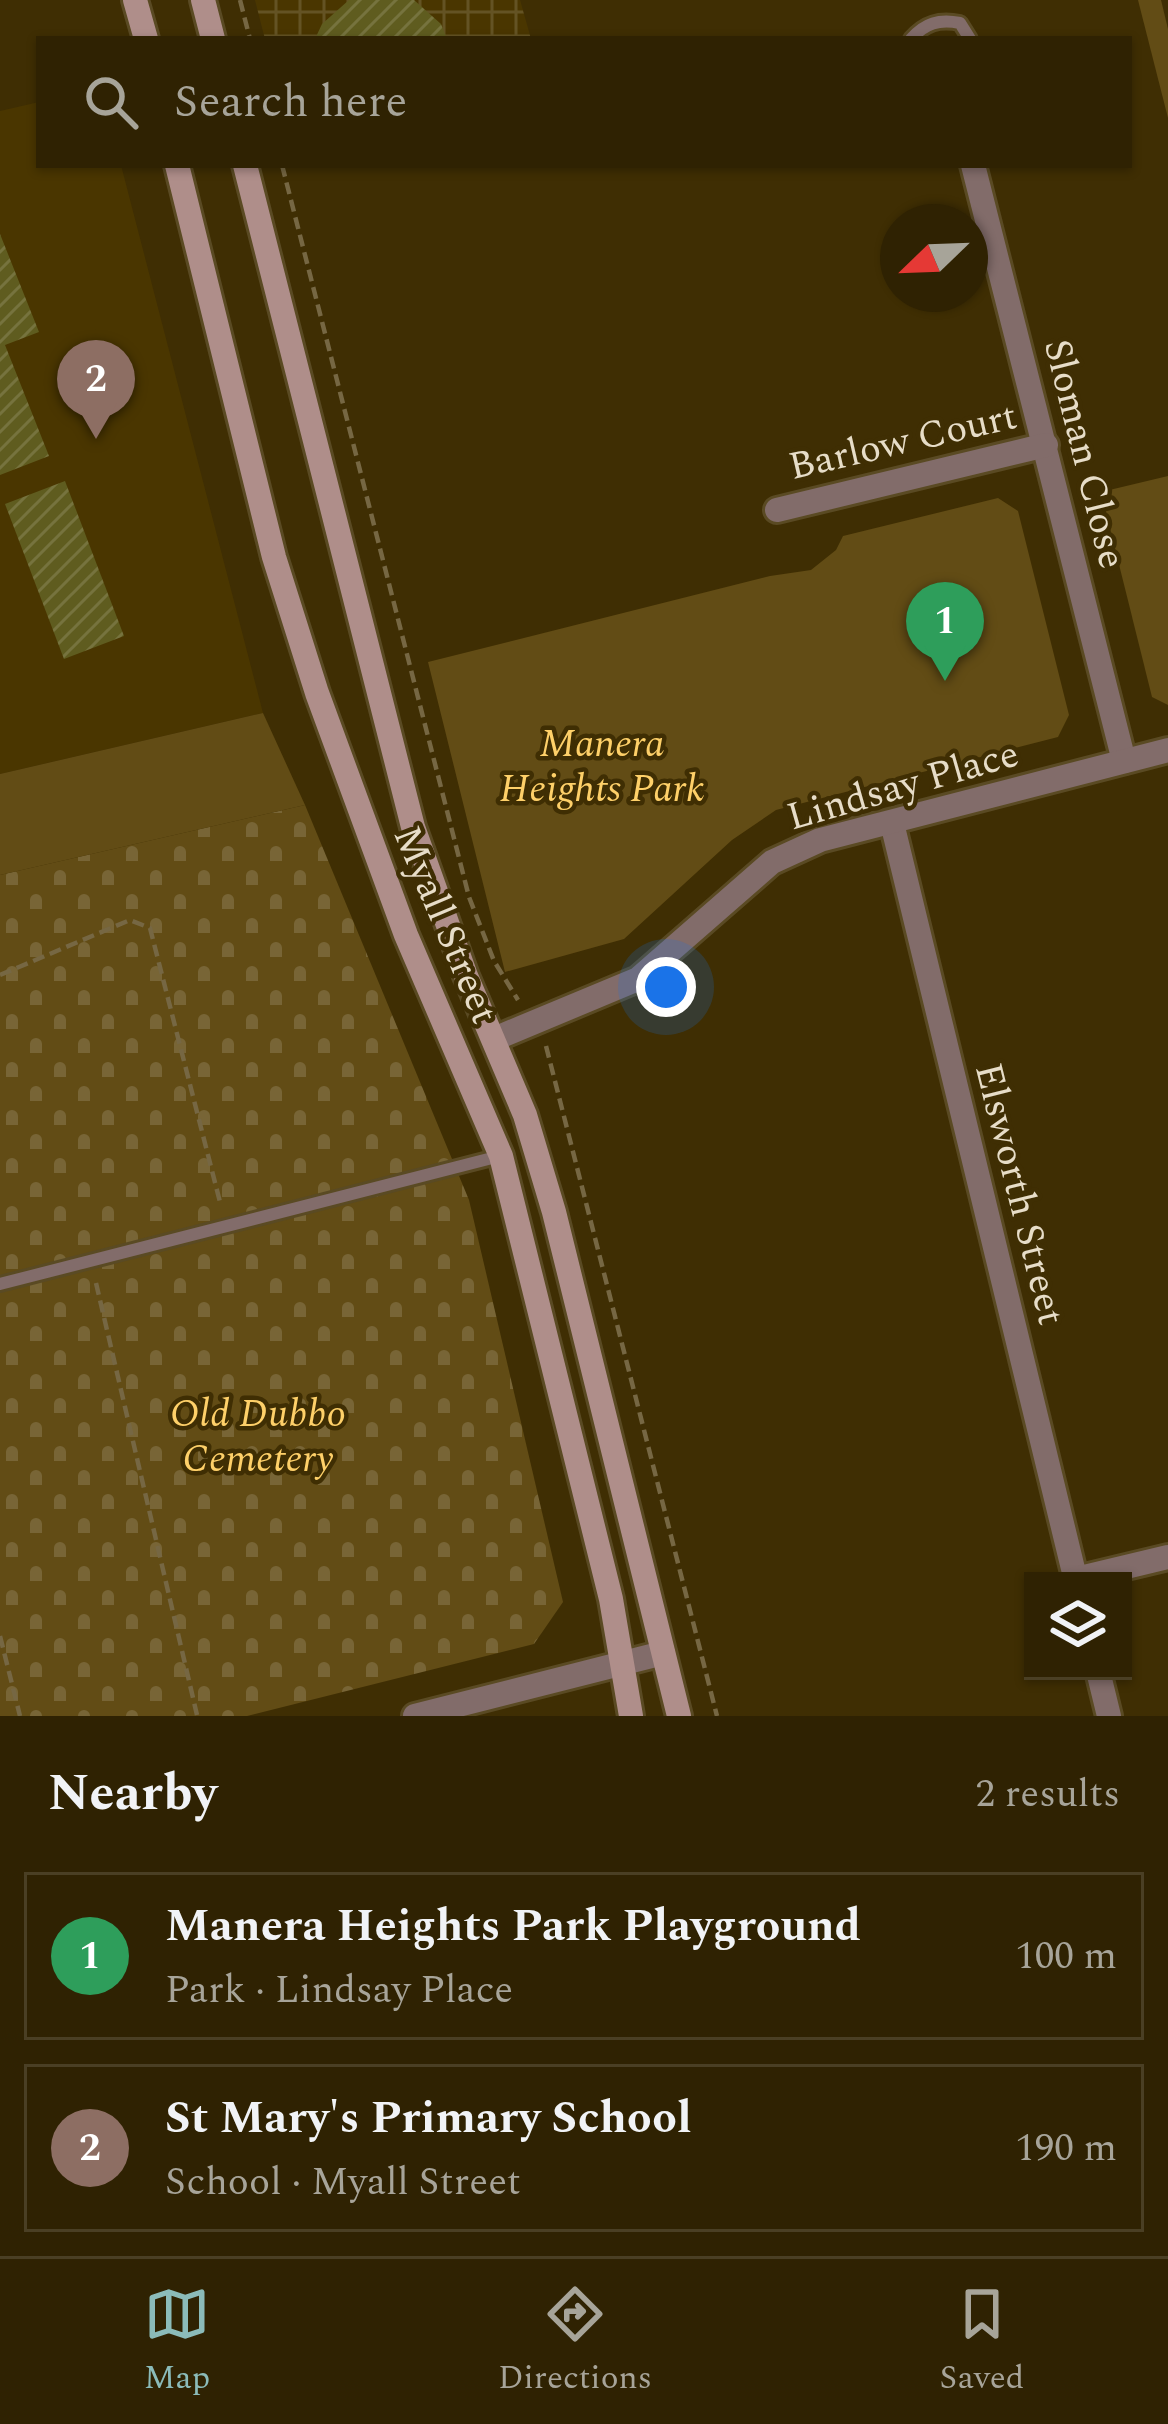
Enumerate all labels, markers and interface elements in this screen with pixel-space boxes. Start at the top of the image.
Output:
search box [36,36,1132,168]
text: Search here [174,68,407,137]
icon: search [78,69,144,135]
north arrow [880,204,988,312]
street label: Sloman Close [1027,333,1141,575]
pin: 2 [57,340,135,439]
street label: Barlow Court [783,387,1023,497]
pin: 1 [906,582,984,681]
park label: Manera Heights Park [500,715,704,819]
street label: Lindsay Place [780,725,1026,847]
street label: Myall Street [377,817,513,1033]
your location [636,957,696,1017]
street label: Elsworth Street [958,1057,1080,1331]
park label: Old Dubbo Cemetery [170,1385,346,1489]
map controls [1024,1572,1132,1680]
button: layers [1024,1572,1132,1680]
text: Nearby [48,1755,217,1833]
text: 2 results [976,1765,1120,1824]
text: Manera Heights Park Playground [165,1892,861,1961]
text: 1 [79,1927,101,1986]
text: 100 m [1015,1927,1117,1986]
text: Park · Lindsay Place [165,1961,513,2020]
text: St Mary's Primary School [165,2084,692,2153]
text: 2 [79,2119,101,2178]
text: 190 m [1015,2119,1117,2178]
text: School · Myall Street [165,2153,521,2212]
tab: Map [144,2281,210,2403]
tab: Directions [498,2281,652,2403]
tab: Saved [940,2281,1024,2403]

